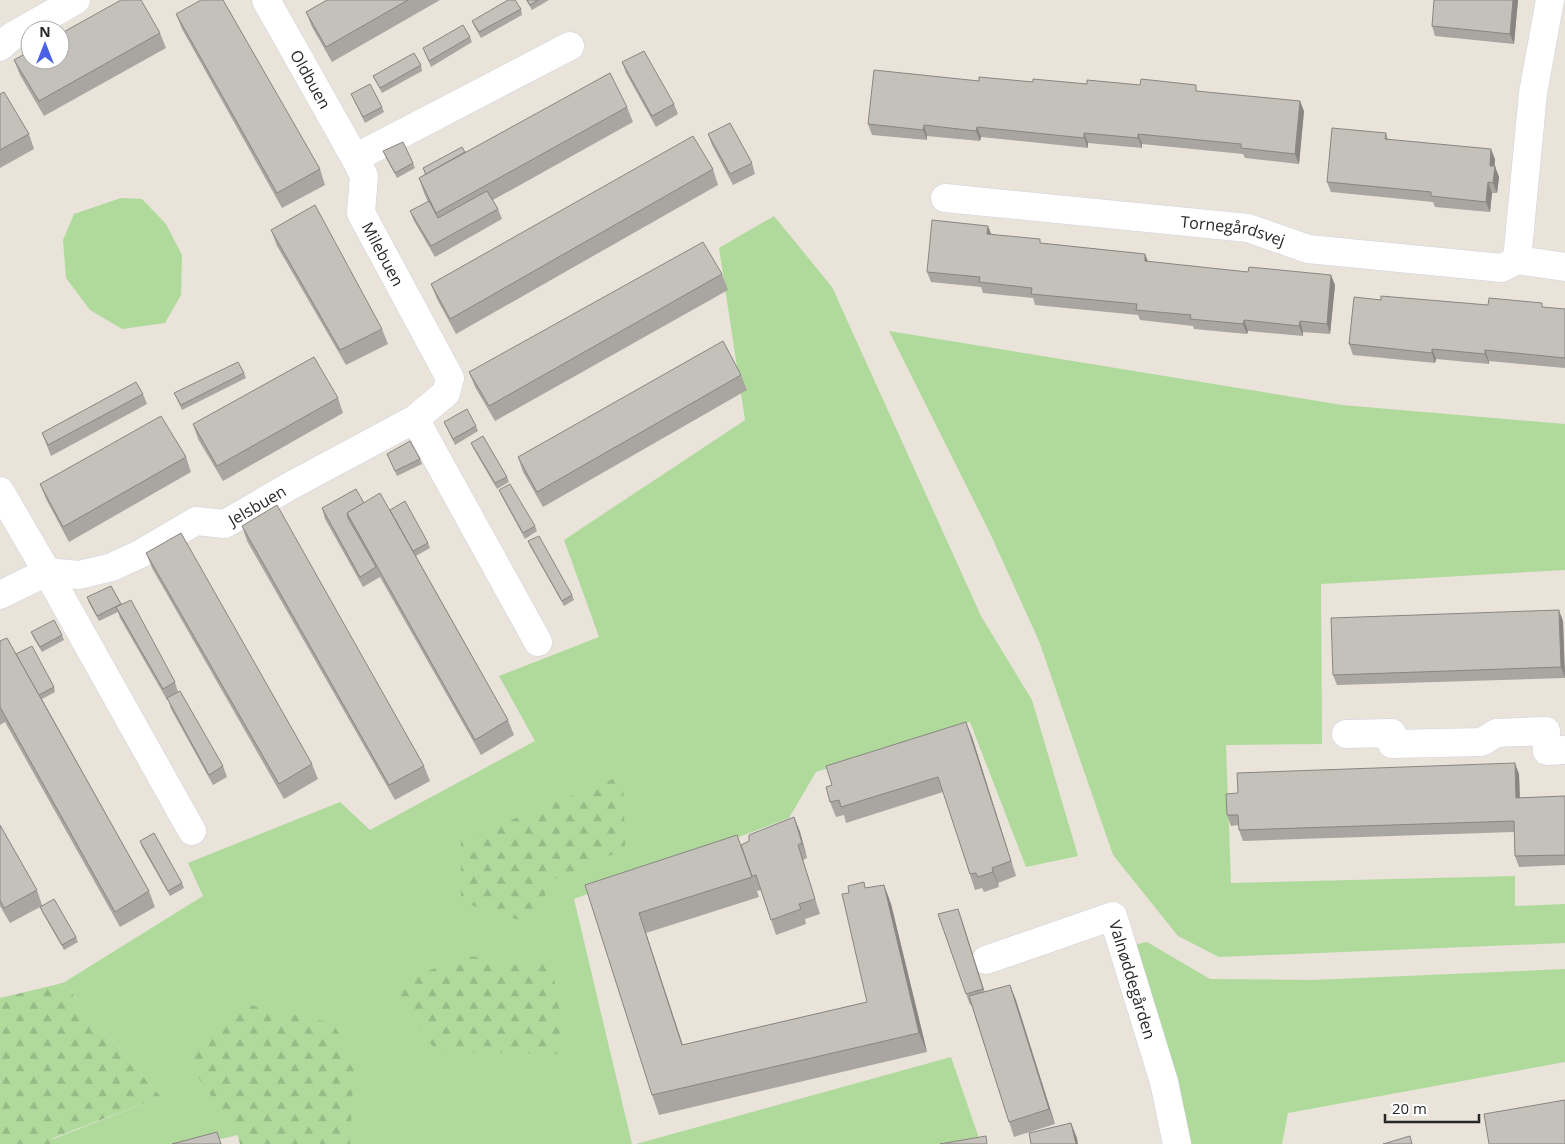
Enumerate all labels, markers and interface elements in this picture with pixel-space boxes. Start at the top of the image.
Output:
north arrow [20,20,70,70]
text: N [39,22,51,41]
street label: Oldbuen [285,46,336,113]
street label: Tornegårdsvej [1180,210,1288,251]
street label: Milebuen [357,218,409,290]
street label: Jelsbuen [222,480,290,532]
street label: Valnøddegården [1104,918,1161,1042]
scale bar [1385,1092,1479,1124]
text: 20 m [1392,1098,1427,1118]

